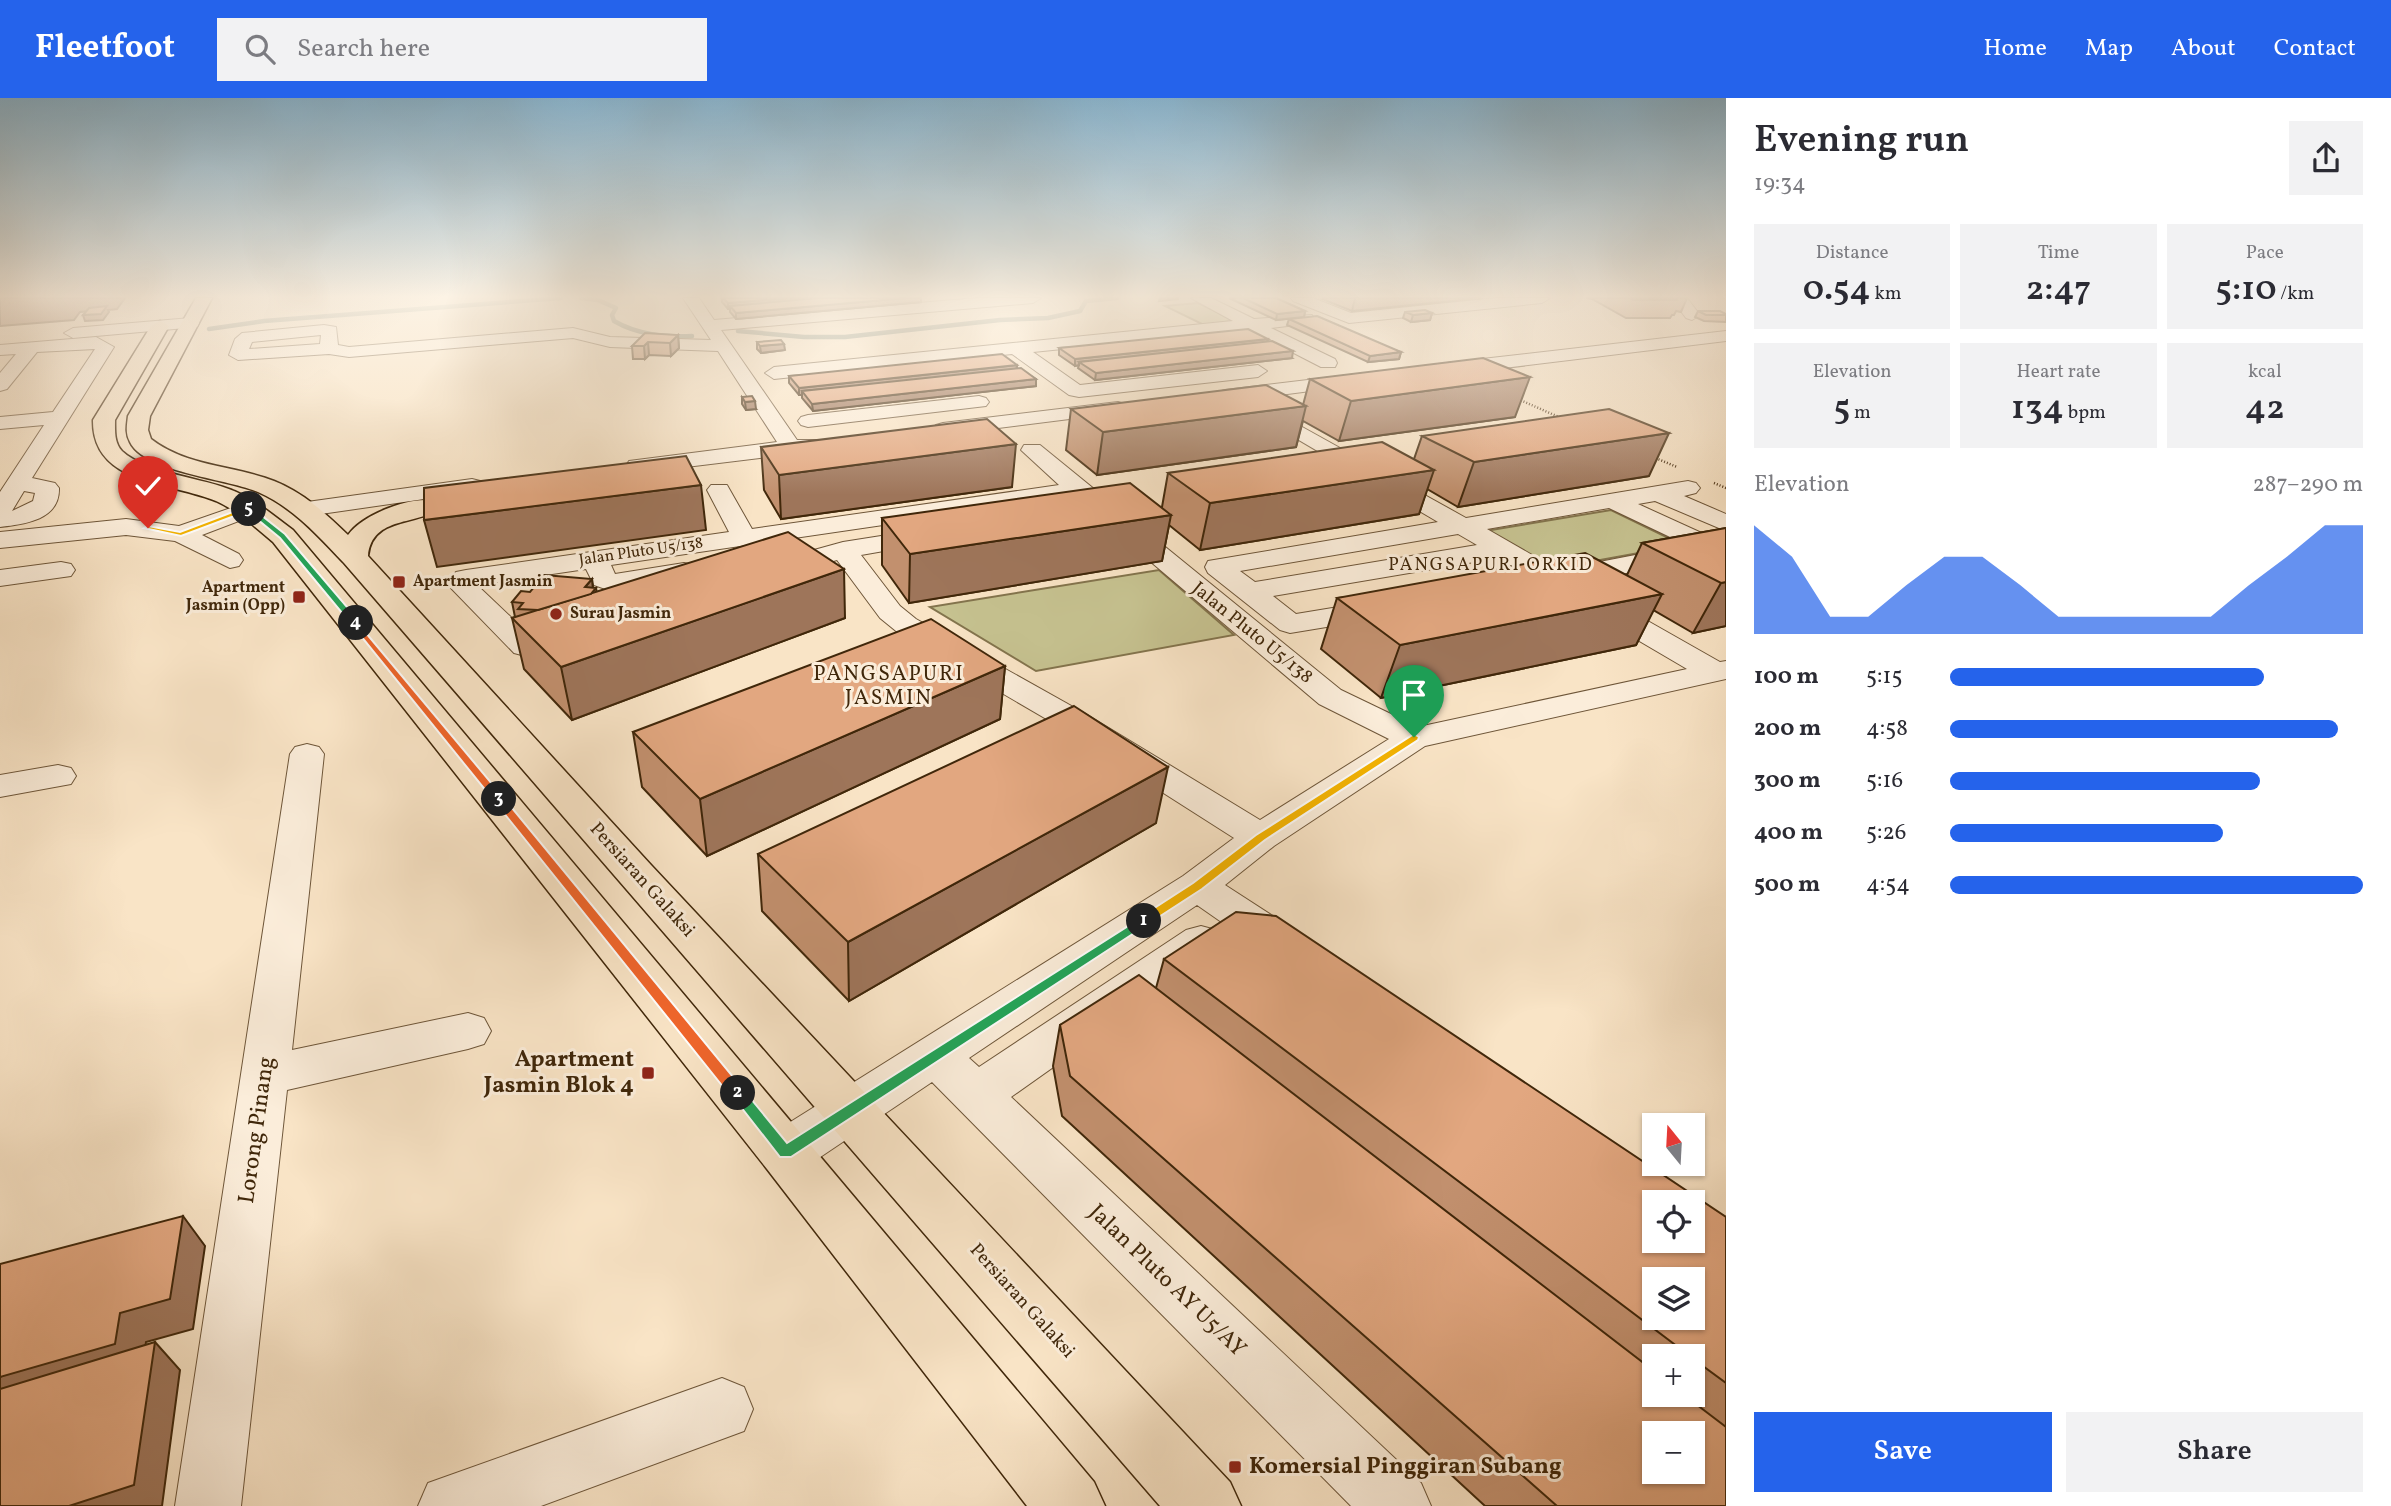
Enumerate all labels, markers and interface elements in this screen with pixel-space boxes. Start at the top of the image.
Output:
search box [217,18,707,81]
text: Fleetfoot [35,26,175,72]
icon: search [241,30,279,68]
text: Search here [297,31,430,67]
text: Home [1983,32,2047,66]
text: Map [2085,32,2133,66]
text: About [2171,32,2236,66]
text: Contact [2274,32,2356,66]
text: Evening run [1754,115,1969,168]
button: share [2289,121,2363,195]
text: 19:34 [1754,168,1806,200]
text: Distance [1816,240,1889,266]
text: Time [2038,240,2079,266]
text: Pace [2246,240,2284,266]
text: 0.54 [1803,266,1871,314]
text: 2:47 [2026,266,2091,314]
text: 5:10 [2215,266,2277,314]
text: km [1871,281,1902,307]
text: /km [2277,281,2314,307]
text: Elevation [1813,359,1892,385]
text: Heart rate [2017,359,2100,385]
text: kcal [2248,359,2282,385]
text: 5 [1833,385,1850,433]
text: 134 [2011,385,2064,433]
text: 42 [2245,385,2285,433]
text: m [1850,400,1871,426]
text: bpm [2064,400,2106,426]
pin [118,456,178,528]
icon: check [129,467,167,505]
text: Elevation [1754,469,1850,501]
text: 287–290 m [2252,469,2363,501]
pin: 5 [232,492,266,526]
text: 5 [244,495,253,521]
street label: Jalan Pluto U5/138 [577,532,705,572]
district label: PANGSAPURI ORKID [1388,553,1594,578]
place label: Apartment Jasmin [413,571,553,593]
marker: Apartment Jasmin [391,574,407,590]
street label: Jalan Pluto U5/138 [1186,576,1318,690]
place label: Apartment Jasmin (Opp) [185,577,285,617]
marker: Apartment Jasmin (Opp) [291,589,307,605]
place label: Surau Jasmin [570,603,672,625]
pin: 4 [338,606,374,640]
marker: Surau Jasmin [548,606,564,622]
text: 4 [350,609,361,635]
district label: PANGSAPURI JASMIN [813,660,965,713]
text: 100 m [1754,661,1819,693]
text: 5:15 [1866,661,1902,693]
pin [1384,665,1444,737]
icon: arrive [1395,676,1433,714]
text: 200 m [1754,713,1821,745]
text: 4:58 [1866,713,1908,745]
text: 300 m [1754,765,1821,797]
text: 5:16 [1866,765,1903,797]
pin: 3 [482,782,516,816]
text: 3 [494,785,503,811]
street label: Persiaran Galaksi [583,817,701,943]
text: 400 m [1754,817,1823,849]
text: 5:26 [1866,817,1906,849]
text: 500 m [1754,869,1820,901]
text: 4:54 [1866,869,1910,901]
pin: 1 [1126,904,1162,938]
text: 1 [1140,907,1147,933]
place label: Apartment Jasmin Blok 4 [483,1044,634,1102]
street label: Lorong Pinang [231,1054,283,1206]
marker: Apartment Jasmin Blok 4 [640,1065,656,1081]
pin: 2 [720,1076,756,1110]
text: 2 [733,1079,742,1105]
north arrow [1642,1113,1704,1176]
map controls [1642,1113,1705,1484]
button: locate [1642,1190,1705,1253]
street label: Jalan Pluto AY U5/AY [1081,1197,1253,1365]
street label: Persiaran Galaksi [963,1238,1081,1364]
button: layers [1642,1267,1705,1330]
button: + [1642,1344,1705,1407]
button: Save [1754,1412,2052,1492]
button: Share [2066,1412,2363,1492]
button: − [1642,1421,1705,1484]
place label: Komersial Pinggiran Subang [1249,1451,1562,1483]
marker: Komersial Pinggiran Subang [1227,1459,1243,1475]

